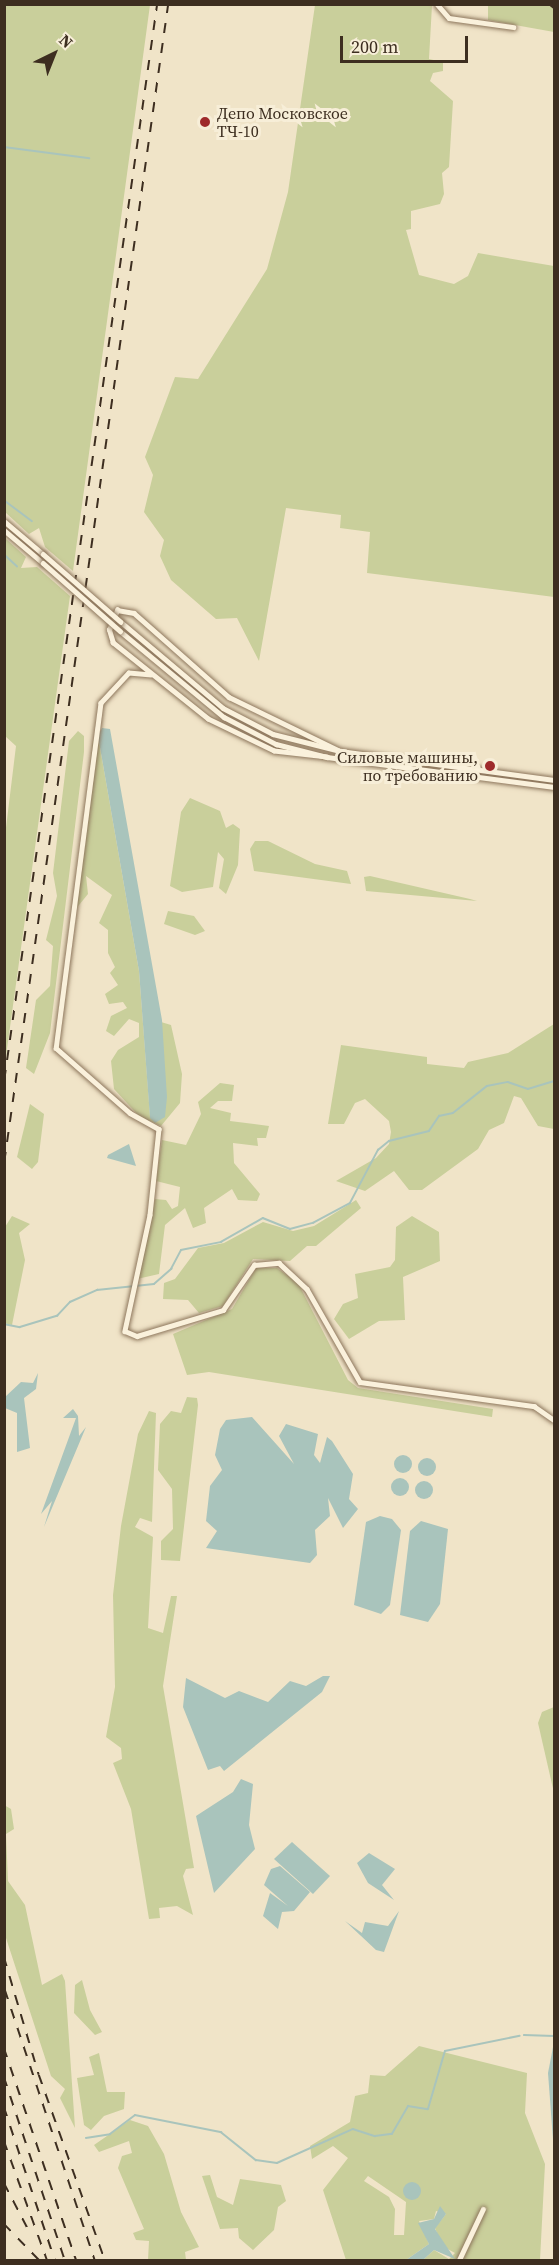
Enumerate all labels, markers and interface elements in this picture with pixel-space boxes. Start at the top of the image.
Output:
north arrow [24,24,84,84]
scale bar [343,24,470,62]
text: N [55,29,78,53]
text: 200 m [351,34,398,59]
place label: Депо Московское ТЧ-10 [217,103,348,141]
marker: Депо Московское ТЧ-10 [198,115,212,129]
place label: Силовые машины, по требованию [337,747,478,785]
marker: Силовые машины, по требованию [483,759,497,773]

